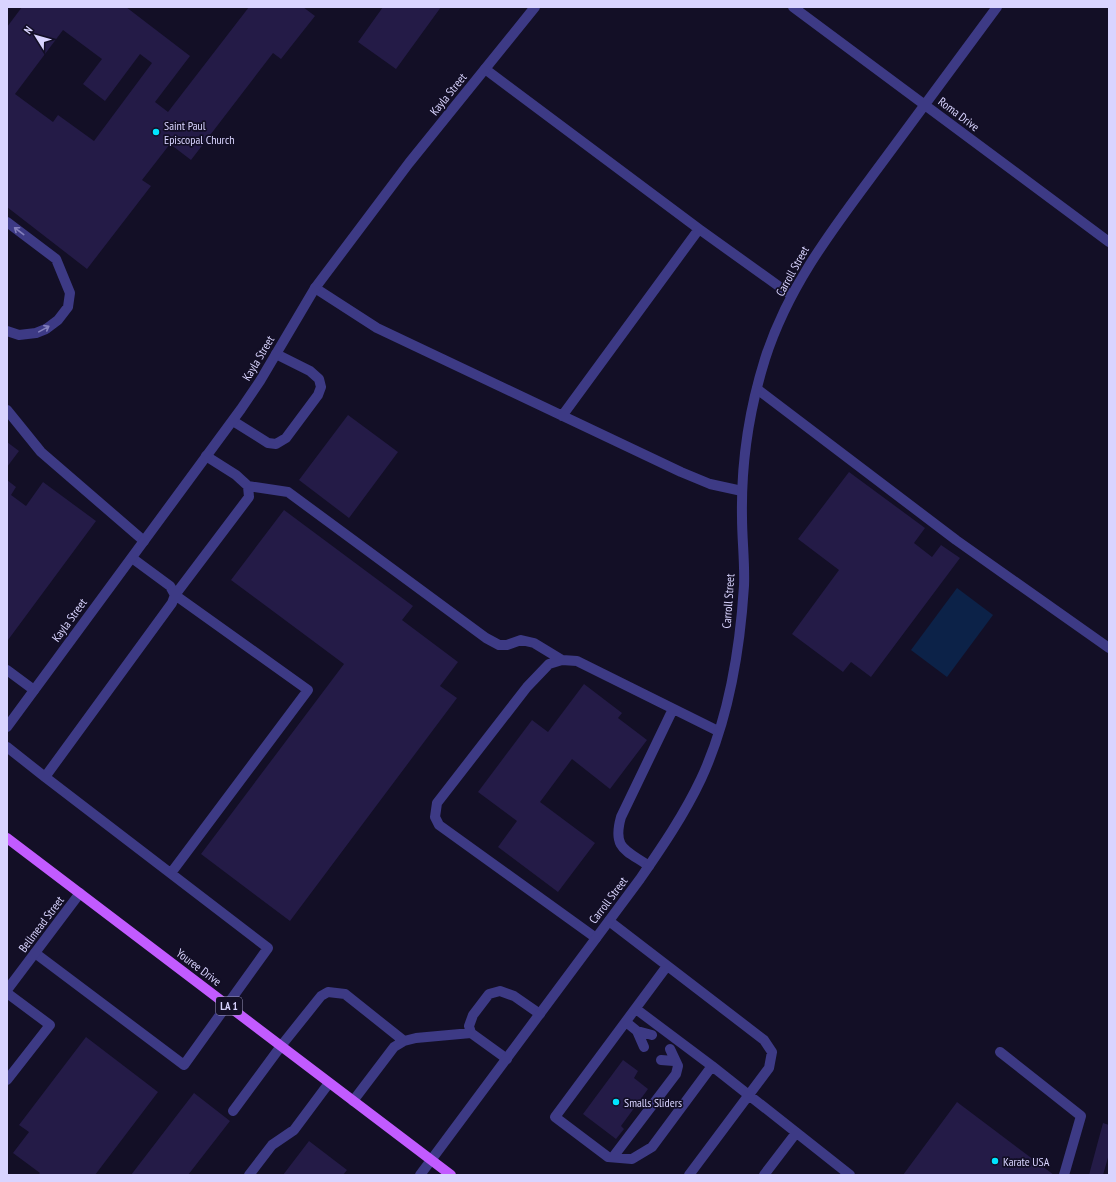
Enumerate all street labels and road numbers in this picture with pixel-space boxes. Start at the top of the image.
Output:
street label: Kayla Street [426,69,470,118]
street label: Roma Drive [936,94,982,134]
street label: Carroll Street [772,243,812,299]
street label: Kayla Street [239,332,278,383]
street label: Carroll Street [719,572,737,629]
street label: Kayla Street [48,595,90,645]
street label: Carroll Street [585,873,631,926]
street label: Bellmead Street [15,892,67,955]
street label: Youree Drive [174,945,224,989]
road number: LA 1 [216,997,242,1015]

